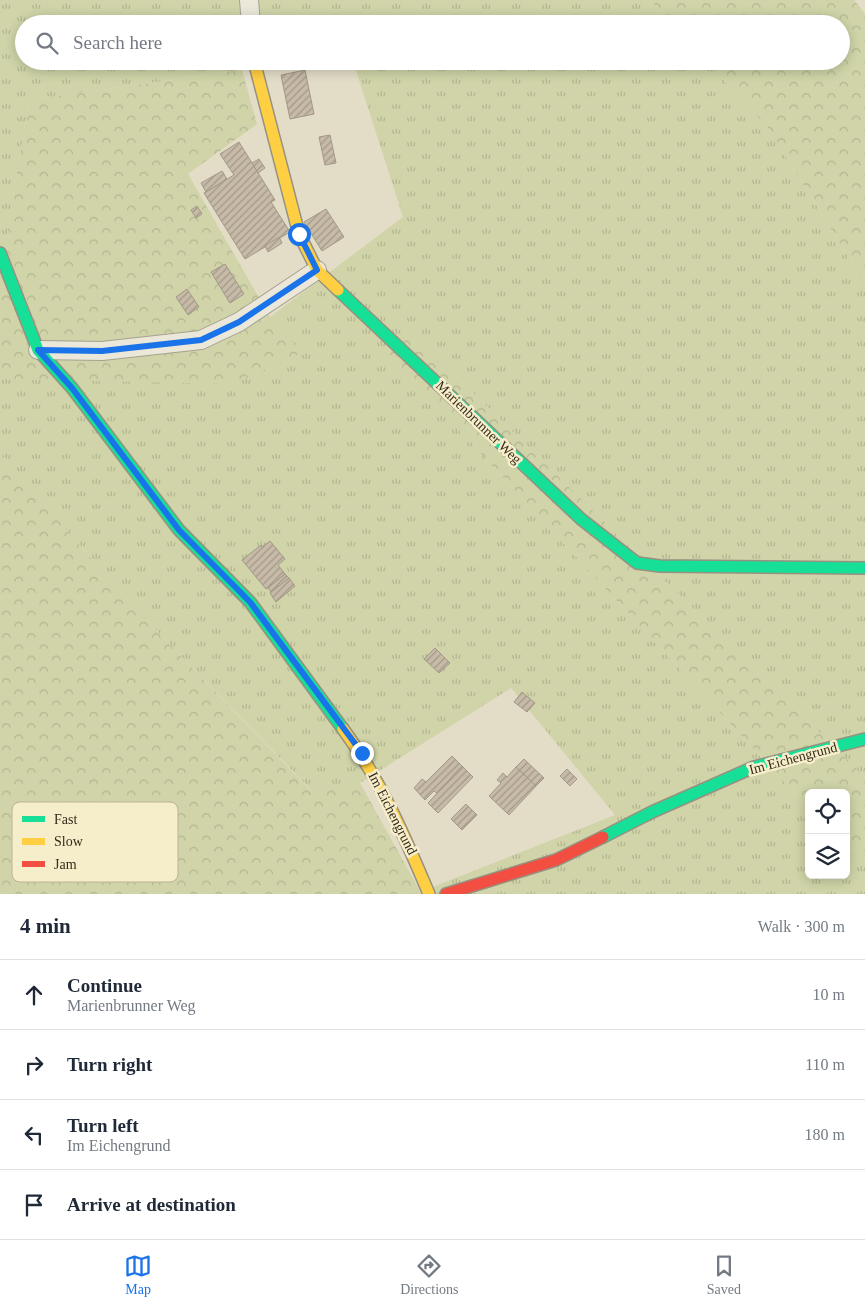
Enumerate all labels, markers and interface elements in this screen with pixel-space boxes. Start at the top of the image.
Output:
search box [15,15,850,70]
icon: search [33,29,61,57]
text: Search here [73,32,162,53]
route start [288,223,311,246]
street label: Marienbrunner Weg [433,378,524,467]
street label: Im Eichengrund [747,740,839,777]
route end [351,742,374,765]
street label: Im Eichengrund [365,769,420,857]
map controls [805,789,850,879]
button: locate [805,789,850,834]
legend [12,802,178,882]
text: Fast [54,812,77,827]
text: Slow [54,834,84,849]
button: layers [805,834,850,879]
text: Jam [54,857,77,872]
text: 4 min [20,914,71,938]
text: Walk · 300 m [758,918,845,935]
text: Continue [67,975,142,996]
icon: ahead [20,981,48,1009]
text: 10 m [813,986,845,1003]
text: Marienbrunner Weg [67,997,196,1014]
icon: right [20,1051,48,1079]
text: Turn right [67,1054,152,1075]
text: 110 m [805,1056,845,1073]
text: Turn left [67,1115,139,1136]
icon: left [20,1121,48,1149]
text: 180 m [805,1126,845,1143]
text: Im Eichengrund [67,1137,171,1154]
icon: arrive [20,1191,48,1219]
text: Arrive at destination [67,1194,236,1215]
tab: Map [124,1252,152,1298]
tab: Directions [400,1252,459,1298]
tab: Saved [707,1252,741,1298]

